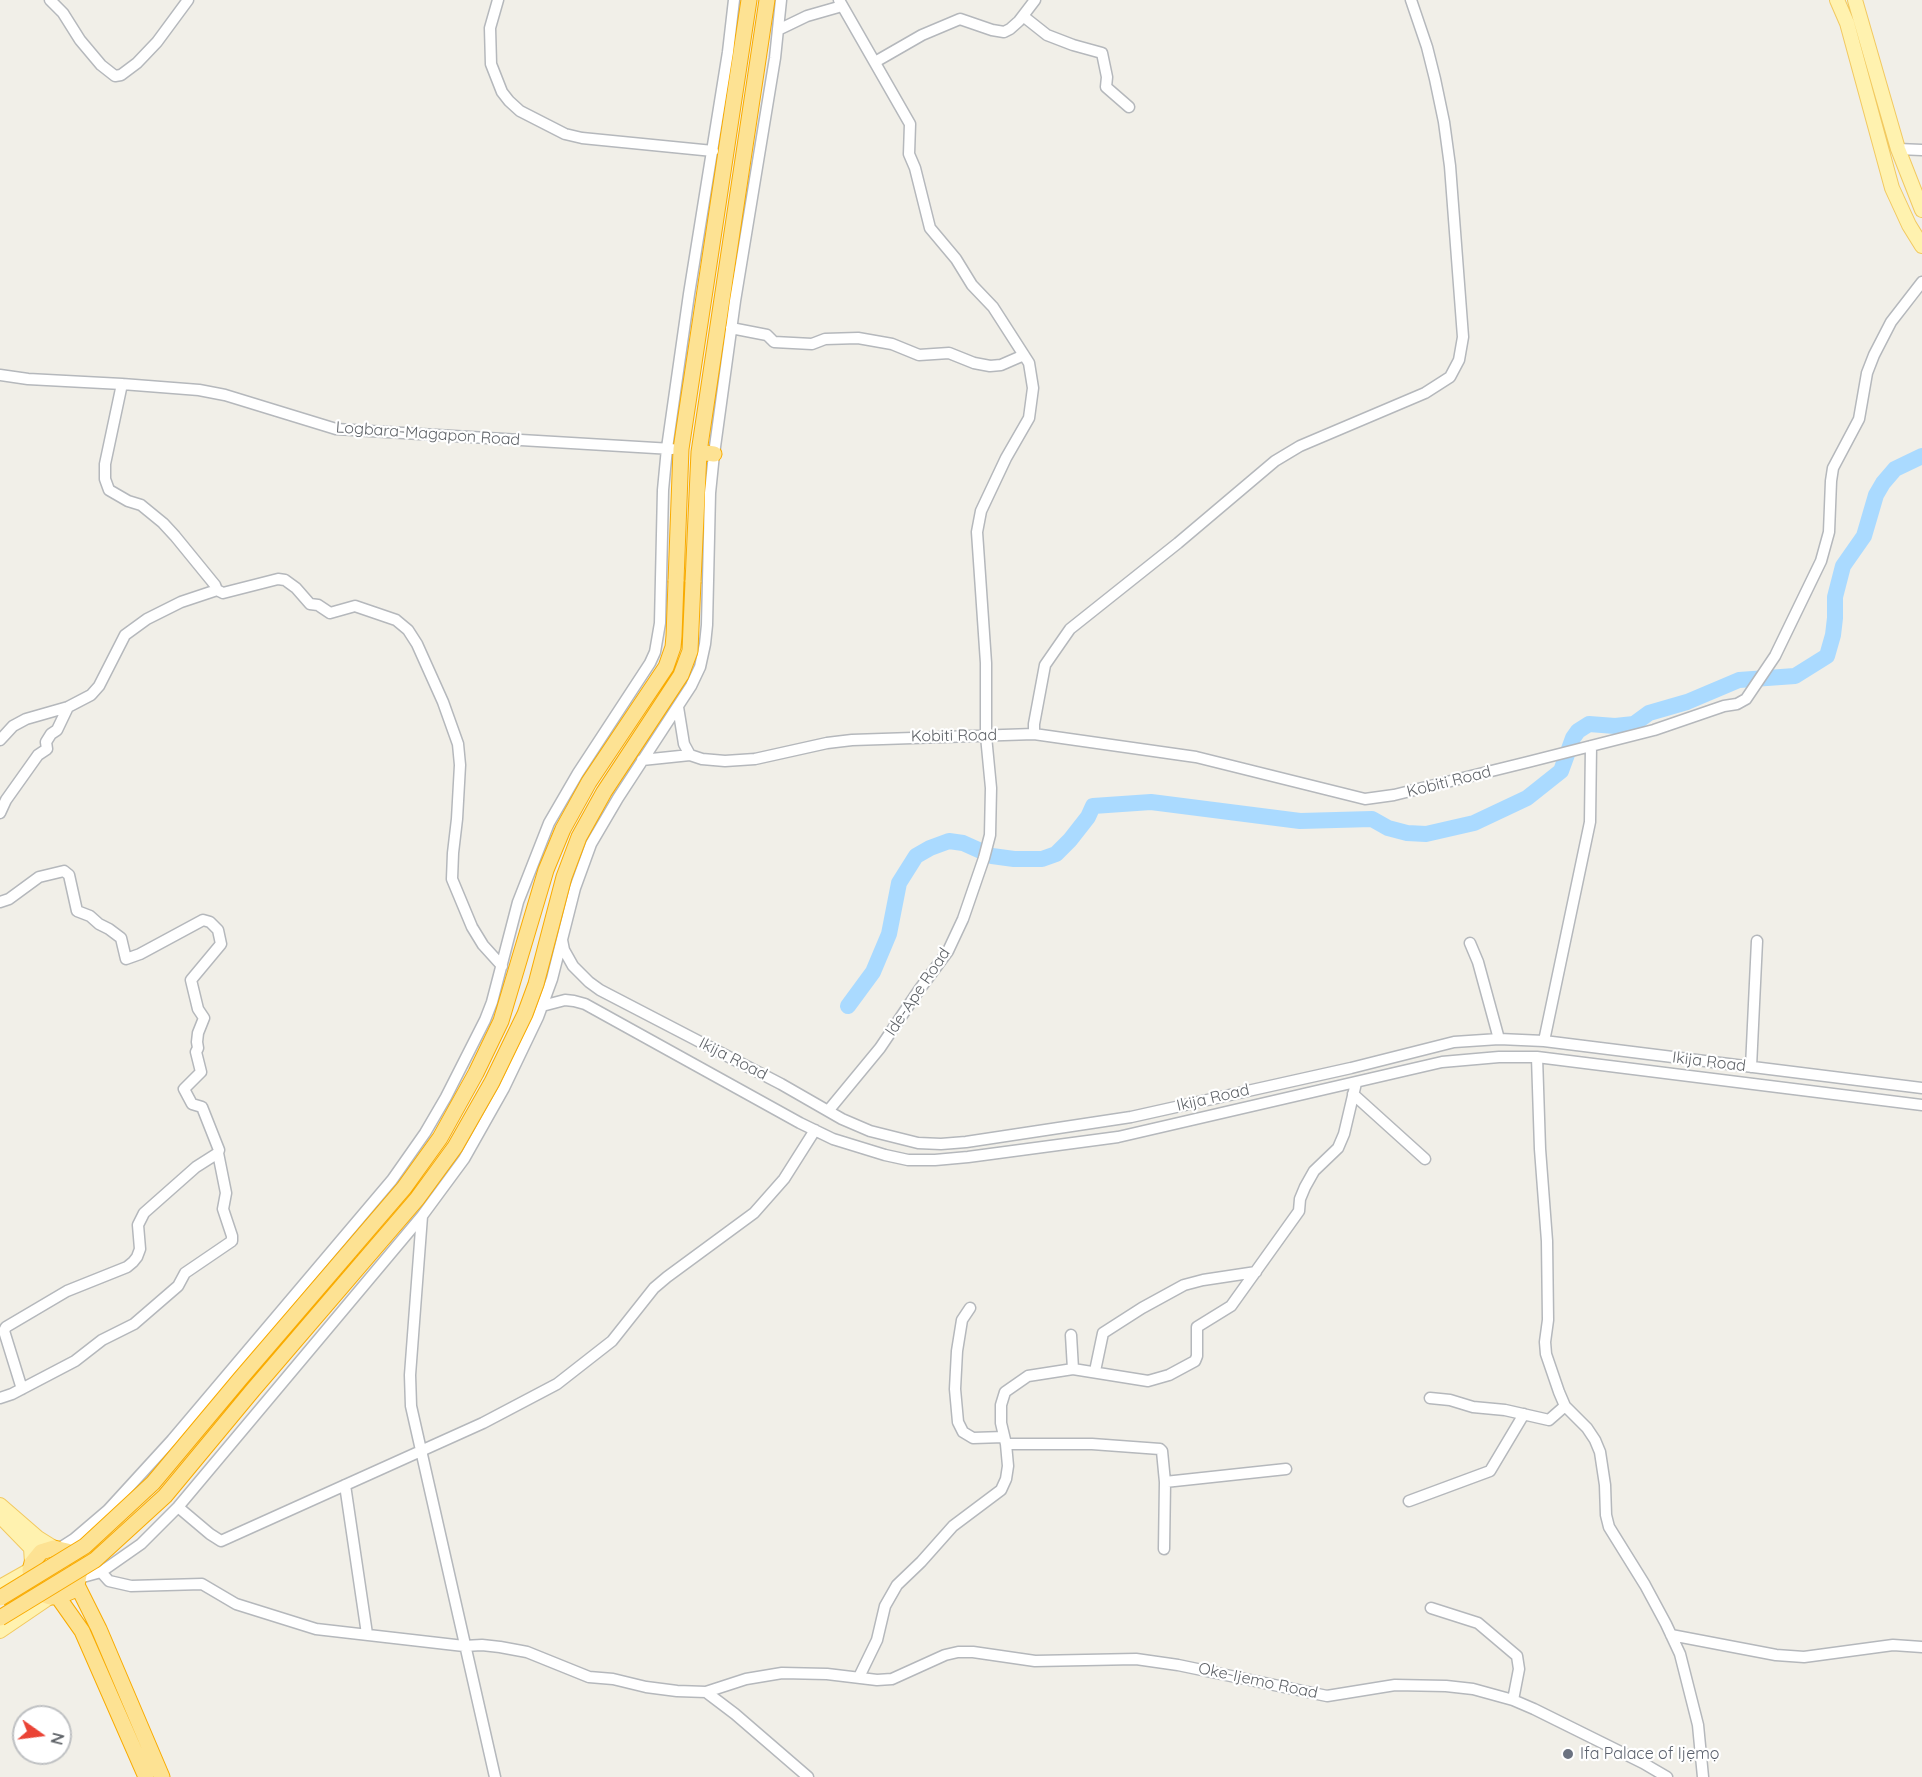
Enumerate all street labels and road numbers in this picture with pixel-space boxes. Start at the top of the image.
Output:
street label: Logbara-Magapon Road [335,418,521,450]
street label: Kobiti Road [911,726,997,746]
street label: Kobiti Road [1405,762,1493,802]
street label: Ide-Ape Road [881,944,955,1040]
street label: Ikija Road [696,1034,770,1084]
street label: Ikija Road [1671,1048,1747,1076]
street label: Ikija Road [1175,1080,1251,1116]
street label: Oke-Ijemo Road [1197,1659,1319,1703]

